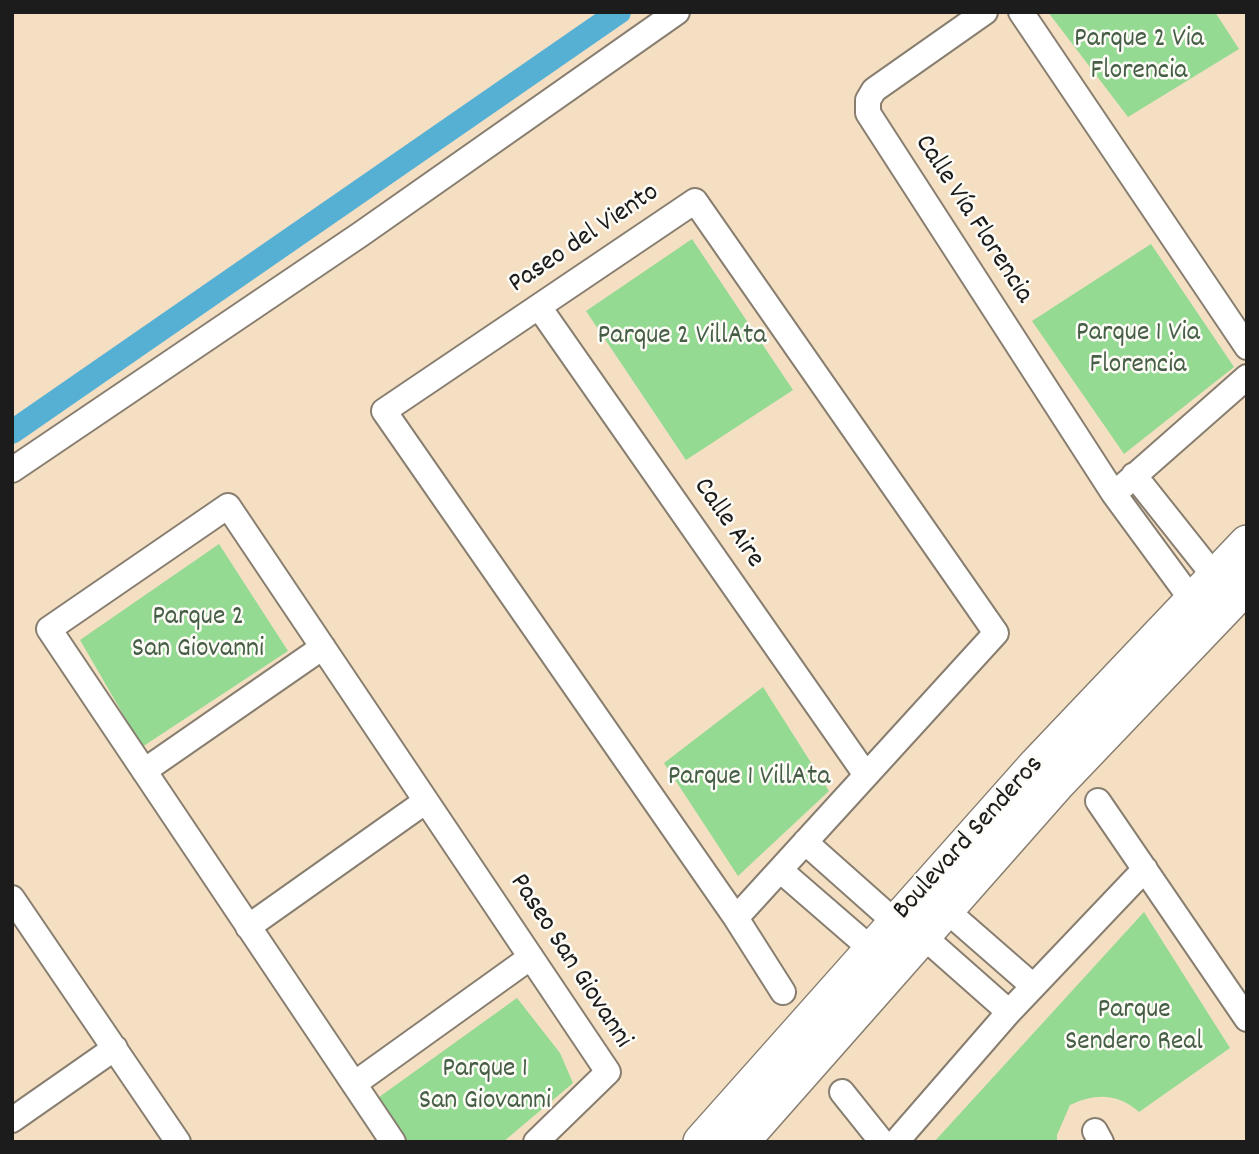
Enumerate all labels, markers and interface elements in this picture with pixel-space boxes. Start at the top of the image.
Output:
park label: Parque 2 Via Florencia [1074,24,1204,90]
street label: Calle Vía Florencia [905,130,1039,310]
street label: Paseo del Viento [503,177,667,303]
park label: Parque 1 Via Florencia [1076,318,1200,384]
park label: Parque 2 VillAta [598,321,766,355]
street label: Calle Aire [684,473,770,575]
park label: Parque 2 San Giovanni [132,602,264,668]
street label: Boulevard Senderos [888,750,1052,928]
park label: Parque 1 VillAta [668,762,830,796]
street label: Paseo San Giovanni [500,868,638,1056]
park label: Parque Sendero Real [1065,995,1203,1061]
park label: Parque 1 San Giovanni [419,1054,551,1120]

